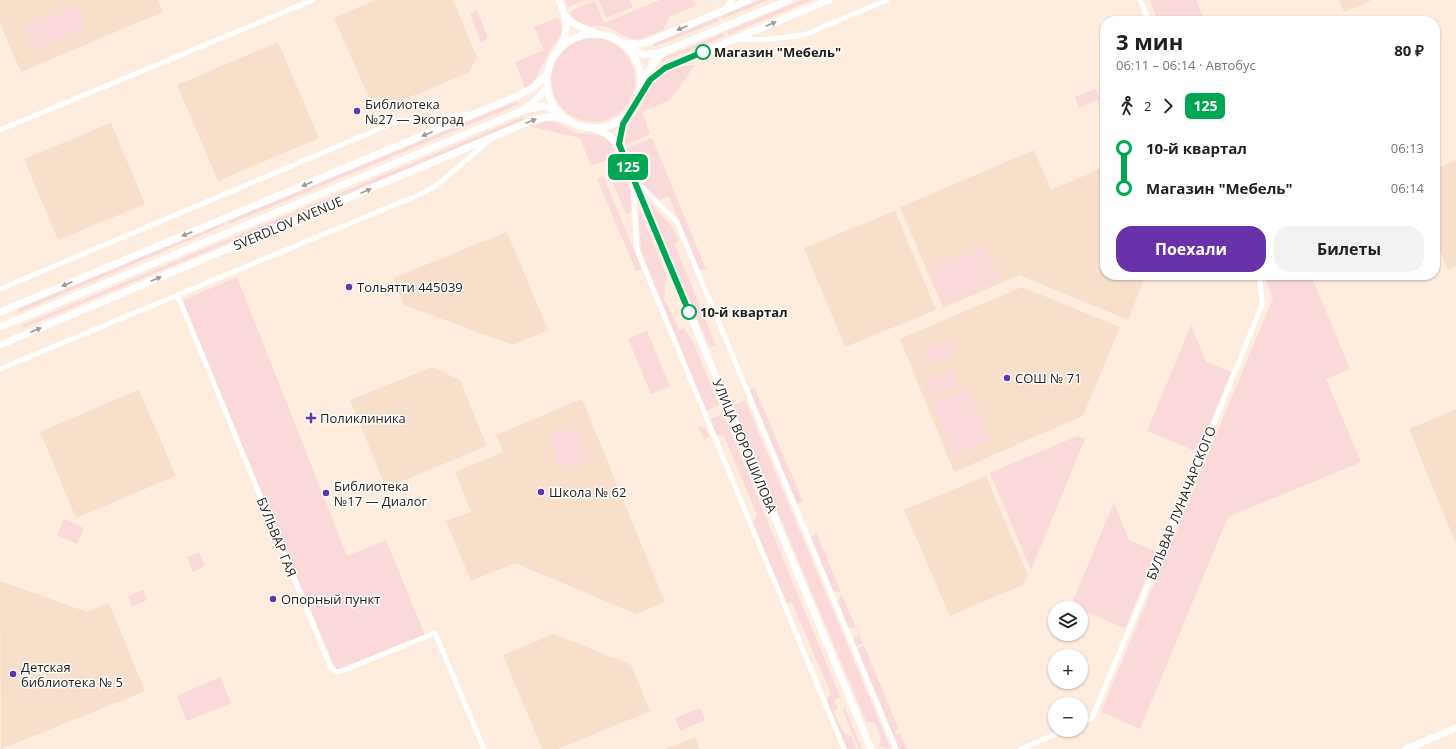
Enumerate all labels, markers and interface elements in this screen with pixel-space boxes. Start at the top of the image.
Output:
one-way arrow [765,21,776,27]
one-way arrow [676,25,688,31]
text: 3 мин [1116,26,1183,56]
text: 80 ₽ [1394,40,1424,60]
place label: Магазин "Мебель" [714,43,841,61]
marker: Магазин "Мебель" [695,44,711,60]
text: 06:11 – 06:14 · Автобус [1116,56,1256,74]
place label: Библиотека №27 — Экоград [365,95,464,128]
icon: walk [1116,95,1138,117]
icon: forward [1157,95,1179,117]
text: 125 [1193,96,1217,115]
text: 2 [1144,97,1151,115]
marker: Библиотека №27 — Экоград [352,106,362,116]
one-way arrow [525,118,537,124]
one-way arrow [421,131,433,137]
text: 10-й квартал [1146,138,1247,158]
text: 06:13 [1391,139,1424,157]
line badge: 125 [605,154,651,180]
text: 125 [616,157,640,176]
text: Магазин "Мебель" [1146,178,1293,198]
text: 06:14 [1391,179,1424,197]
one-way arrow [301,181,313,187]
one-way arrow [360,187,372,193]
street label: SVERDLOV AVENUE [231,192,345,254]
button: Поехали [1116,226,1266,272]
button: Билеты [1274,226,1424,272]
one-way arrow [181,231,193,237]
one-way arrow [150,276,162,282]
place label: Тольятти 445039 [357,278,463,296]
one-way arrow [61,281,73,287]
marker: Тольятти 445039 [344,282,354,292]
place label: 10-й квартал [700,303,788,321]
marker: 10-й квартал [681,304,697,320]
one-way arrow [30,327,41,333]
place label: СОШ № 71 [1015,369,1082,387]
marker: СОШ № 71 [1002,373,1012,383]
street label: УЛИЦА ВОРОШИЛОВА [709,376,782,516]
place label: Поликлиника [320,409,406,427]
marker: Поликлиника [305,412,317,424]
street label: БУЛЬВАР ЛУНАЧАРСКОГО [1142,423,1220,583]
place label: Библиотека №17 — Диалог [334,477,428,510]
place label: Школа № 62 [549,483,626,501]
marker: Школа № 62 [536,487,546,497]
marker: Библиотека №17 — Диалог [321,488,331,498]
street label: БУЛЬВАР ГАЯ [253,495,301,579]
place label: Опорный пункт [281,590,380,608]
marker: Опорный пункт [268,594,278,604]
map controls [1048,601,1088,737]
button: layers [1048,601,1088,641]
button: + [1048,649,1088,689]
place label: Детская библиотека № 5 [21,658,123,691]
marker: Детская библиотека № 5 [8,669,18,679]
button: − [1048,697,1088,737]

